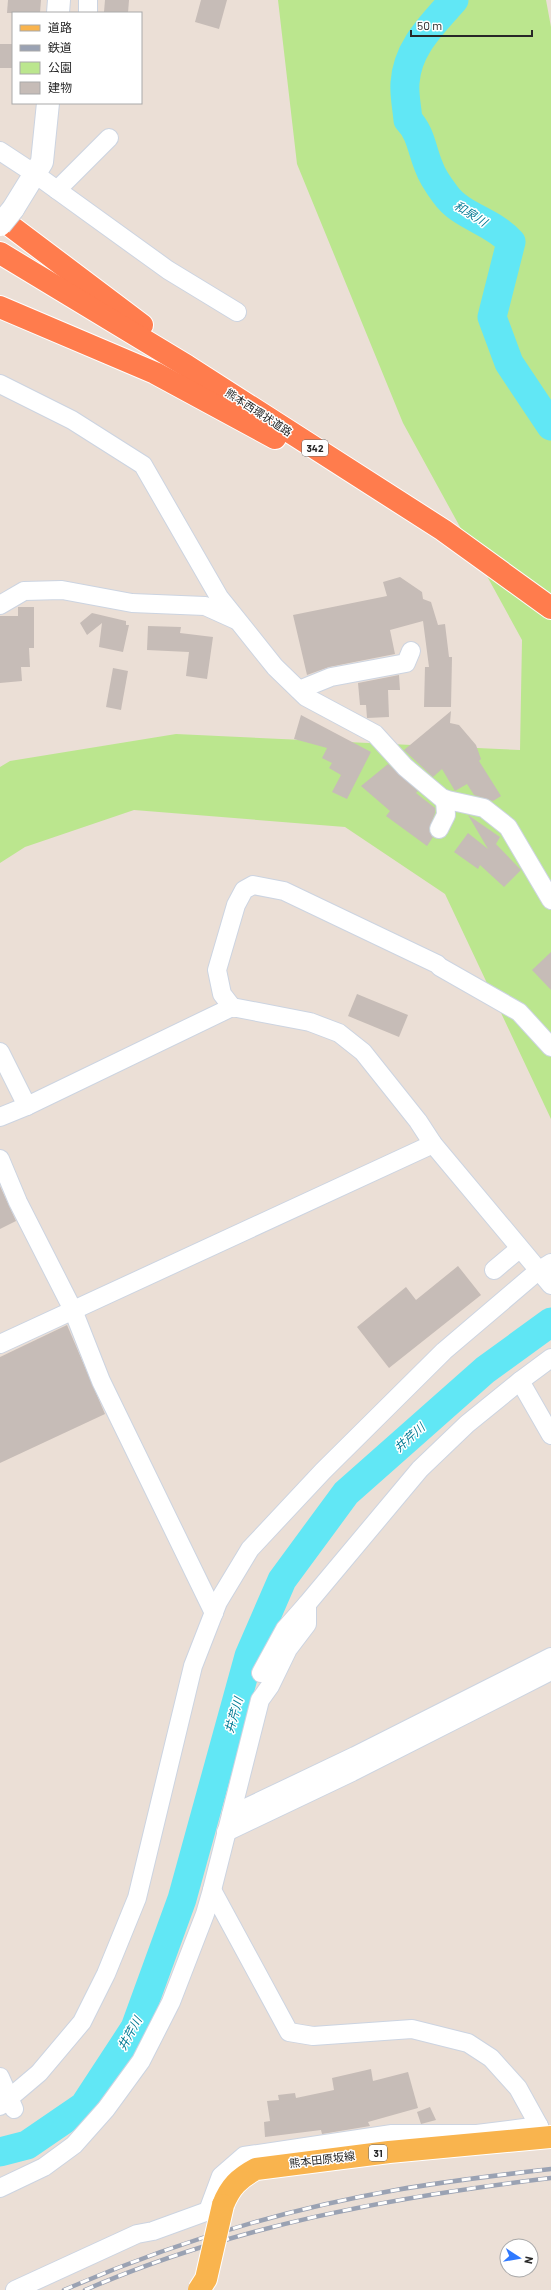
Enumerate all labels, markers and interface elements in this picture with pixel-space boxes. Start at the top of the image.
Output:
legend [12,12,142,104]
scale bar [411,12,532,38]
text: 50 m [417,18,442,32]
text: 道路 [48,20,72,34]
text: 鉄道 [48,40,72,54]
text: 公園 [48,60,72,74]
text: 建物 [48,80,72,94]
water label: 和泉川 [452,198,492,230]
street label: 熊本西環状道路 [223,386,295,438]
road number: 342 [302,440,328,456]
water label: 井芹川 [391,1418,429,1454]
water label: 井芹川 [221,1694,245,1734]
water label: 井芹川 [114,2012,145,2052]
road number: 31 [369,2145,387,2161]
street label: 熊本田原坂線 [288,2149,356,2169]
north arrow [499,2238,539,2278]
text: N [522,2255,536,2265]

